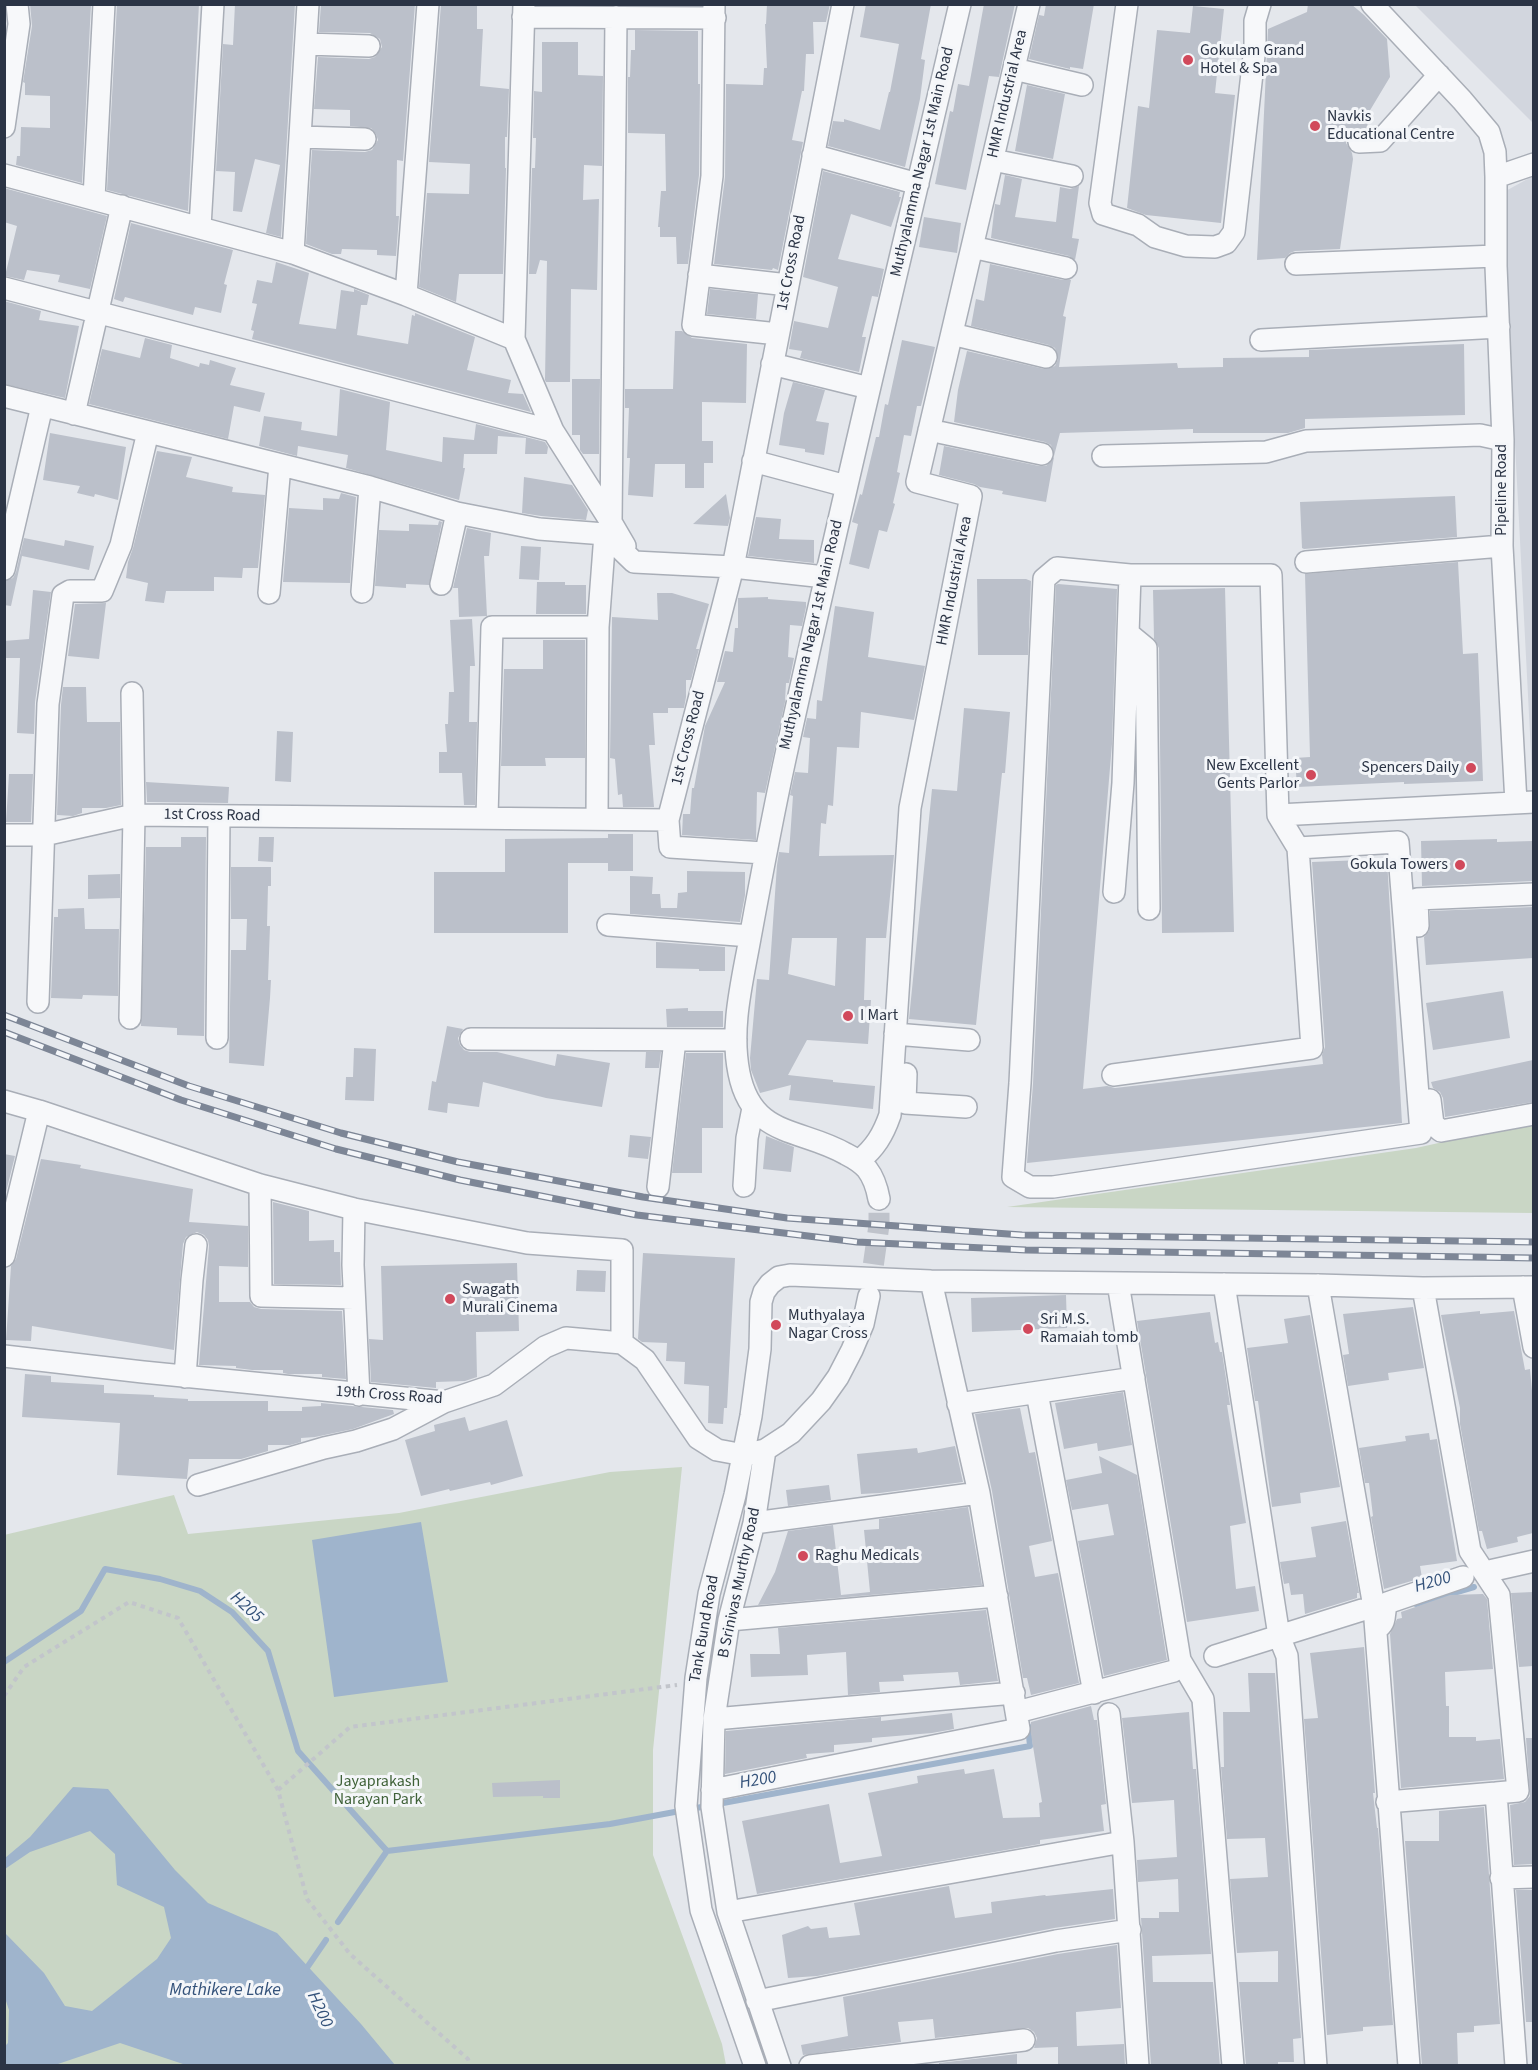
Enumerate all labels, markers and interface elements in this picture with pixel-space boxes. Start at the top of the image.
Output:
street label: HMR Industrial Area [984,28,1032,160]
place label: Gokulam Grand Hotel & Spa [1200,41,1304,79]
street label: Muthyalamma Nagar 1st Main Road [887,45,959,279]
marker: Gokulam Grand Hotel & Spa [1181,53,1195,67]
place label: Navkis Educational Centre [1327,107,1455,145]
marker: Navkis Educational Centre [1308,119,1322,133]
street label: 1st Cross Road [773,214,811,312]
street label: Pipeline Road [1492,444,1512,536]
street label: HMR Industrial Area [933,515,977,647]
street label: Muthyalamma Nagar 1st Main Road [776,518,848,752]
street label: 1st Cross Road [668,689,710,787]
place label: New Excellent Gents Parlor [1206,756,1299,794]
place label: Spencers Daily [1361,758,1459,778]
marker: Spencers Daily [1464,761,1478,775]
marker: New Excellent Gents Parlor [1304,768,1318,782]
street label: 1st Cross Road [163,806,261,826]
place label: Gokula Towers [1350,855,1448,875]
marker: Gokula Towers [1453,858,1467,872]
place label: I Mart [860,1006,898,1026]
marker: I Mart [841,1009,855,1023]
place label: Swagath Murali Cinema [462,1280,558,1318]
marker: Swagath Murali Cinema [443,1292,457,1306]
place label: Muthyalaya Nagar Cross [788,1306,868,1344]
place label: Sri M.S. Ramaiah tomb [1040,1310,1138,1348]
marker: Muthyalaya Nagar Cross [769,1318,783,1332]
marker: Sri M.S. Ramaiah tomb [1021,1322,1035,1336]
street label: 19th Cross Road [335,1383,443,1409]
street label: B Srinivas Murthy Road [715,1506,765,1660]
place label: Raghu Medicals [815,1546,919,1566]
marker: Raghu Medicals [796,1549,810,1563]
water label: H200 [1412,1568,1454,1598]
street label: Tank Bund Road [686,1574,724,1684]
water label: H205 [225,1588,267,1628]
water label: H200 [738,1767,778,1795]
park label: Jayaprakash Narayan Park [334,1772,422,1810]
water label: Mathikere Lake [169,1980,281,2002]
water label: H200 [301,1989,337,2031]

